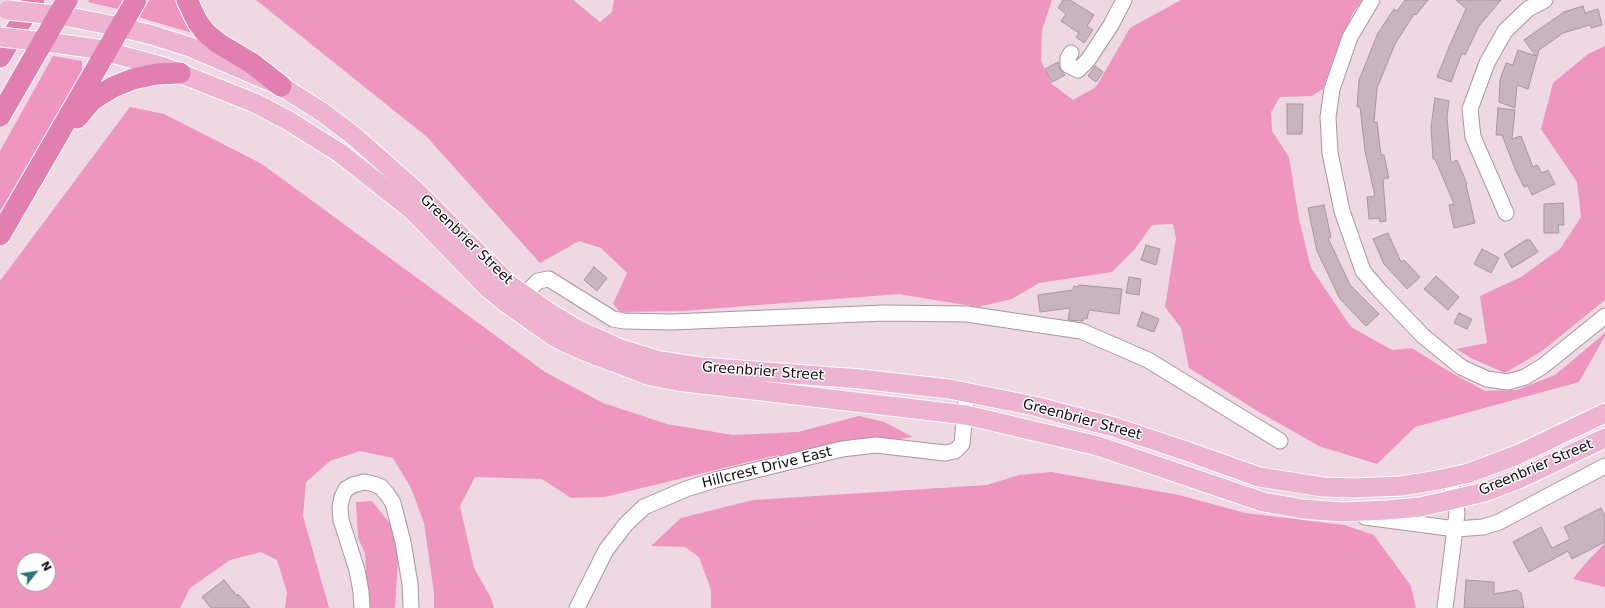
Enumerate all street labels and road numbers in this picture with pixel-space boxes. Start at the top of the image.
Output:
street label: Greenbrier Street [416,191,516,289]
street label: Greenbrier Street [701,359,825,385]
street label: Greenbrier Street [1021,396,1143,444]
street label: Greenbrier Street [1476,436,1596,500]
street label: Hillcrest Drive East [700,444,834,492]

